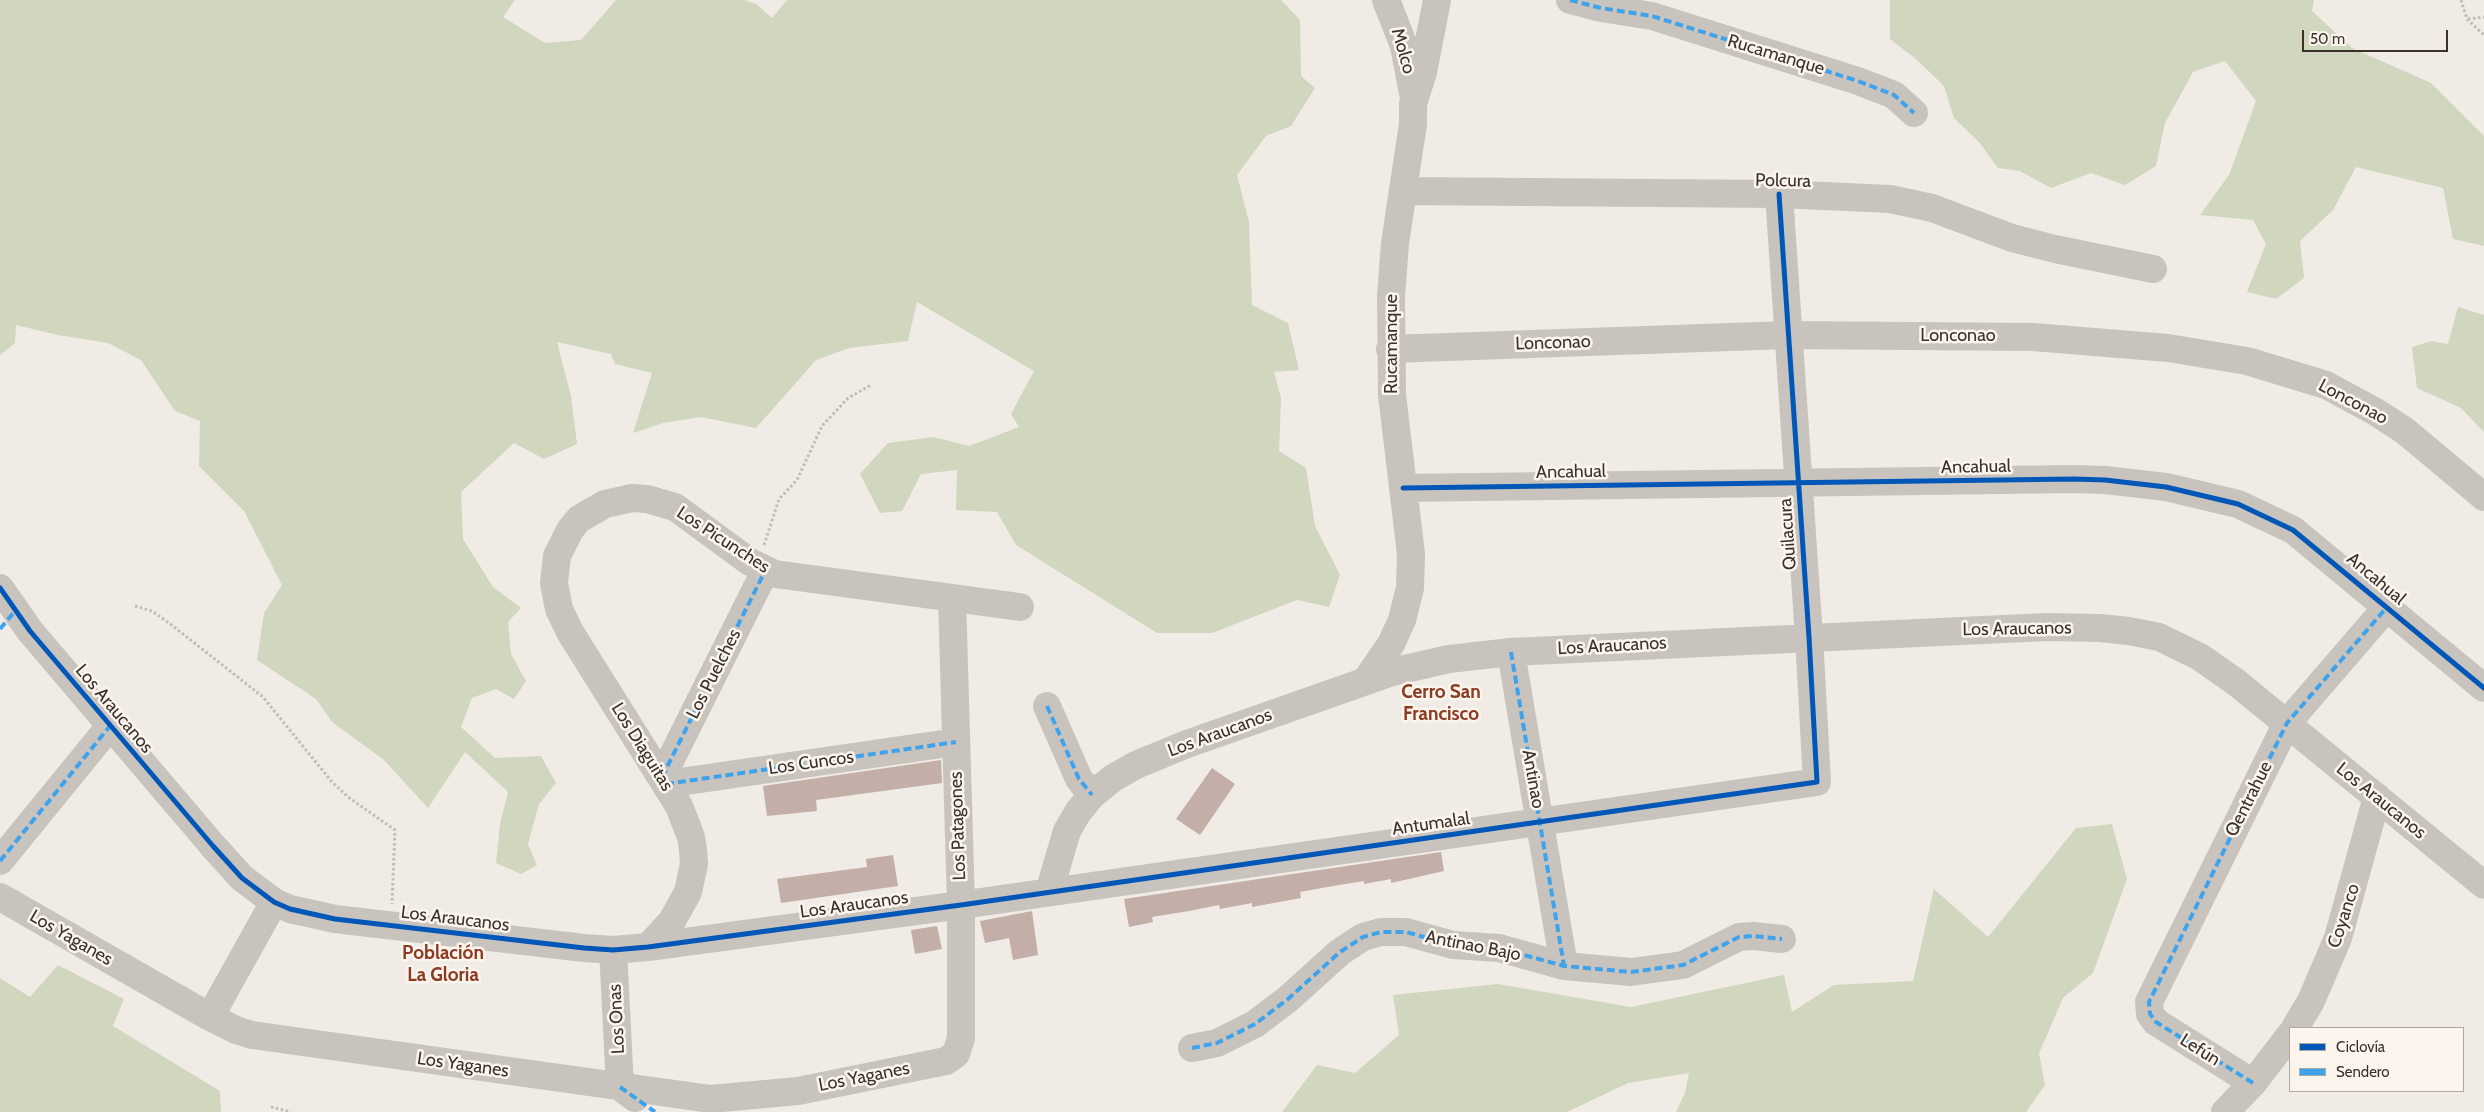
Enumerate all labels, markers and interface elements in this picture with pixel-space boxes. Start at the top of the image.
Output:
scale bar [2304,20,2450,52]
street label: Molco [1386,26,1420,76]
street label: Rucamanque [1725,30,1827,80]
text: 50 m [2310,30,2345,48]
street label: Polcura [1755,170,1811,192]
street label: Rucamanque [1381,294,1403,394]
street label: Lonconao [1920,325,1996,347]
street label: Lonconao [1515,331,1591,355]
street label: Lonconao [2315,375,2391,429]
street label: Ancahual [1941,456,2011,478]
street label: Ancahual [1536,461,1606,483]
street label: Quilacura [1775,497,1801,571]
street label: Los Picunches [672,502,774,578]
street label: Ancahual [2342,548,2410,610]
street label: Los Araucanos [1962,617,2072,641]
street label: Los Puelches [682,626,746,722]
street label: Los Araucanos [1557,632,1667,660]
street label: Los Araucanos [71,660,157,758]
district label: Cerro San Francisco [1401,681,1481,725]
street label: Los Diaguitas [606,699,678,795]
street label: Los Araucanos [1165,704,1275,762]
street label: Los Cuncos [767,746,855,780]
street label: Antinao [1517,748,1549,810]
street label: Qentrahue [2221,758,2277,840]
street label: Los Araucanos [2332,758,2430,844]
street label: Los Patagones [945,771,971,881]
street label: Antumalal [1391,808,1471,840]
street label: Coyanco [2324,881,2364,951]
street label: Los Araucanos [798,887,910,923]
street label: Los Araucanos [399,902,511,936]
street label: Los Yaganes [26,906,116,970]
street label: Antinao Bajo [1424,926,1522,966]
district label: Población La Gloria [402,942,484,986]
street label: Los Onas [604,983,630,1055]
legend [2289,1027,2464,1092]
street label: Lefún [2176,1029,2224,1071]
text: Ciclovía [2336,1038,2385,1056]
street label: Los Yaganes [416,1048,510,1082]
street label: Los Yaganes [817,1058,911,1096]
text: Sendero [2336,1063,2390,1081]

